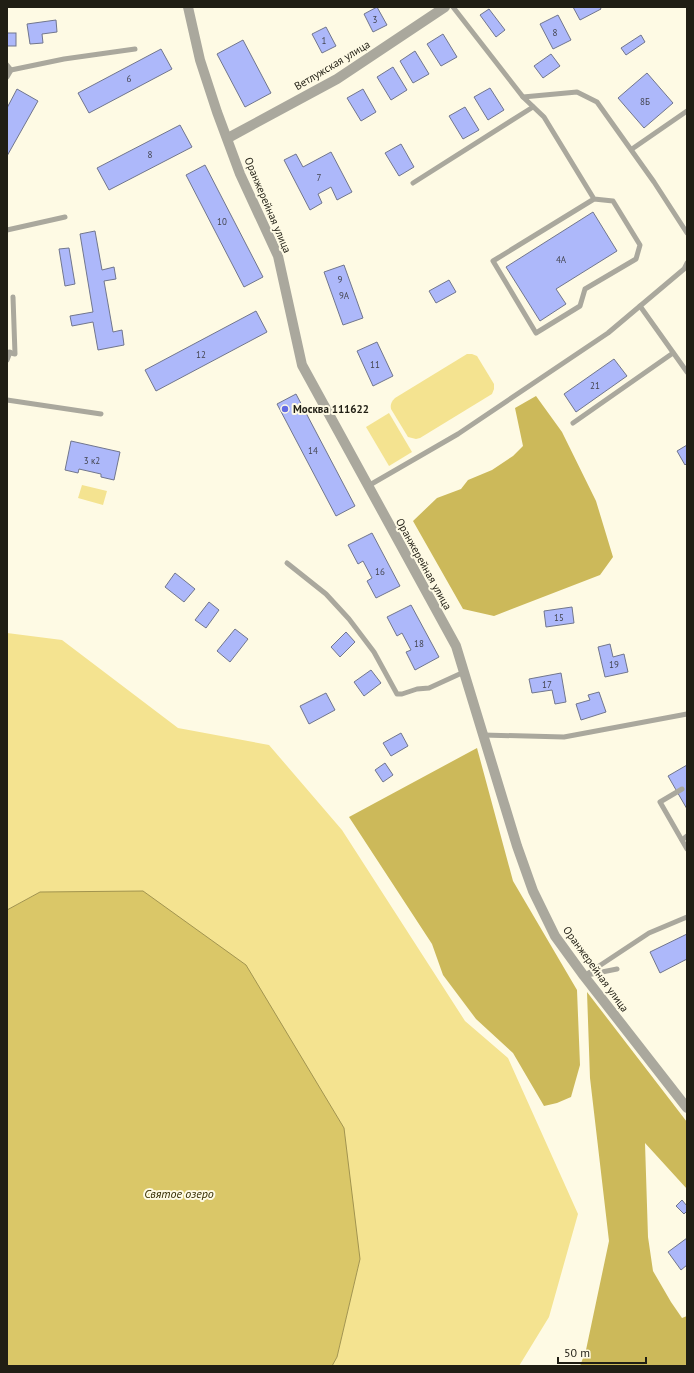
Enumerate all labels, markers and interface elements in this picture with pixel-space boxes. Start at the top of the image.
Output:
house number: 3 [373,14,378,25]
house number: 8 [553,27,558,38]
house number: 1 [322,35,327,46]
street label: Ветлужская улица [292,37,372,93]
house number: 6 [127,73,132,84]
house number: 8Б [640,96,650,107]
house number: 8 [148,149,153,160]
street label: Оранжерейная улица [241,155,295,255]
house number: 7 [317,172,322,183]
house number: 10 [217,216,227,227]
house number: 4А [556,254,567,265]
house number: 9 [338,274,343,285]
house number: 9А [339,290,350,301]
house number: 12 [196,349,206,360]
house number: 11 [370,359,380,370]
house number: 21 [590,380,600,391]
place label: Москва 111622 [293,402,369,416]
marker: Москва 111622 [280,404,290,414]
house number: 14 [308,445,318,456]
house number: 3 к2 [84,455,100,466]
street label: Оранжерейная улица [393,516,455,612]
house number: 16 [375,566,385,577]
house number: 15 [554,612,564,623]
house number: 18 [414,638,424,649]
house number: 19 [609,659,619,670]
house number: 17 [542,679,552,690]
street label: Оранжерейная улица [560,923,632,1015]
water label: Святое озеро [144,1186,214,1201]
scale bar [558,1339,646,1365]
text: 50 m [564,1345,590,1360]

